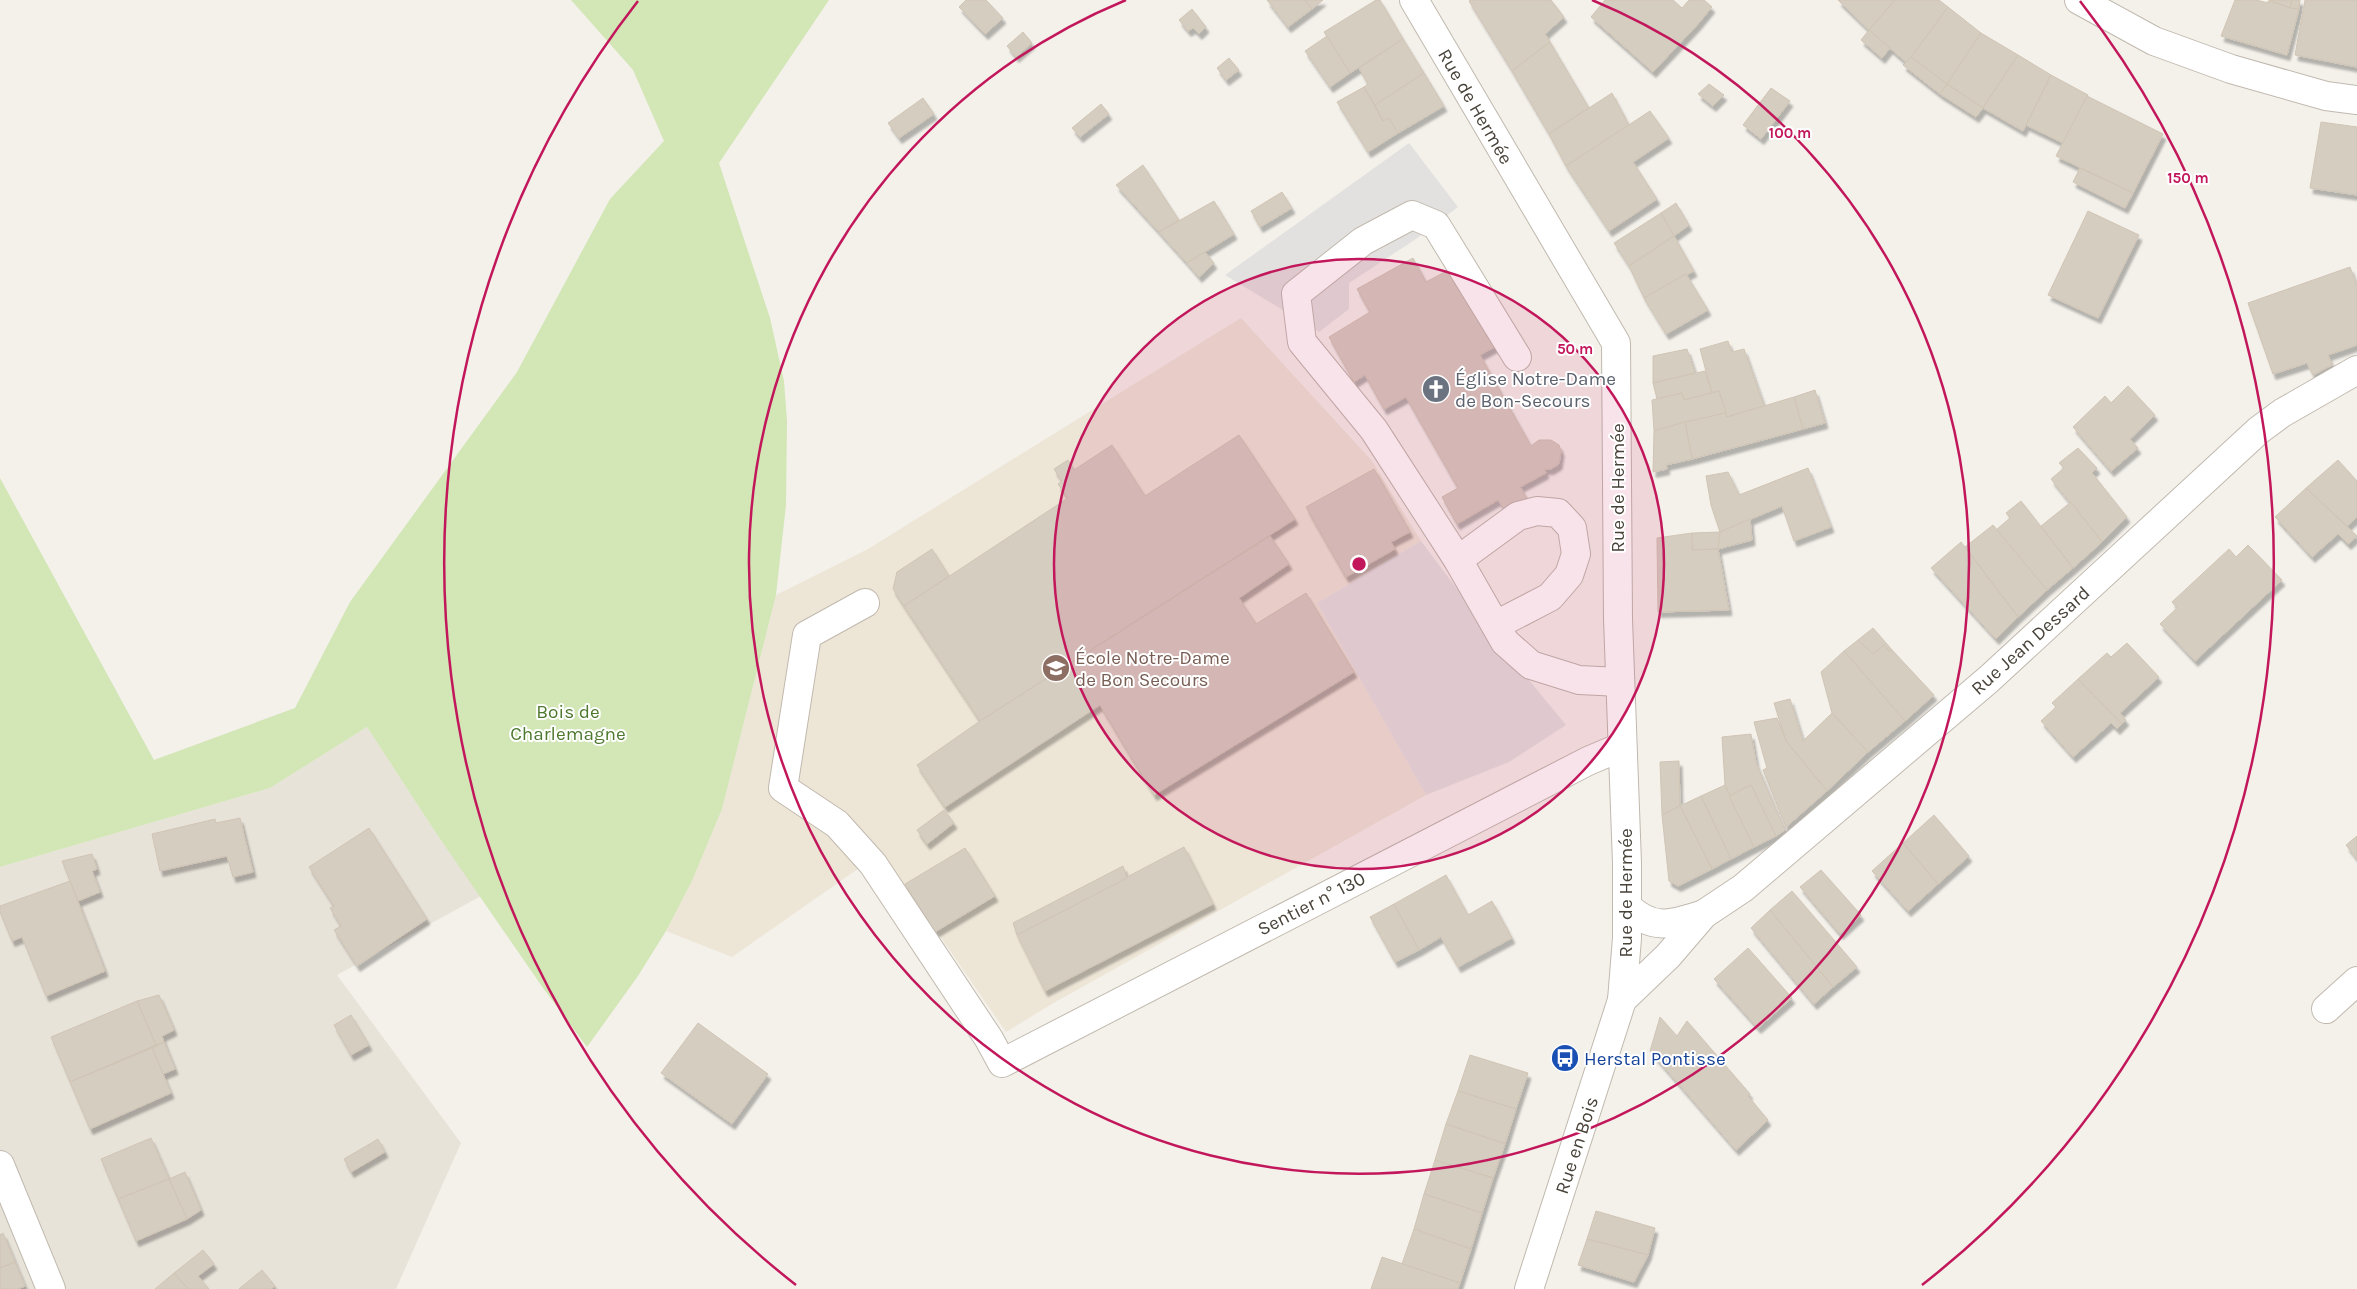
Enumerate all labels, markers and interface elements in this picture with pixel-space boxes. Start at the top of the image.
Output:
street label: Rue de Hermée [1433,45,1517,168]
text: 100 m [1769,124,1811,142]
text: 150 m [2167,169,2209,187]
text: 50 m [1557,340,1593,358]
place label: Église Notre-Dame de Bon-Secours [1455,367,1616,412]
church icon: Église Notre-Dame de Bon-Secours [1421,374,1451,404]
street label: Rue de Hermée [1607,423,1629,553]
centre of rings [1350,555,1368,573]
street label: Rue Jean Dessard [1967,582,2095,700]
place label: École Notre-Dame de Bon Secours [1075,646,1230,691]
school or university icon: École Notre-Dame de Bon Secours [1041,653,1071,683]
park label: Bois de Charlemagne [510,701,626,745]
street label: Rue de Hermée [1615,828,1637,958]
street label: Sentier n° 130 [1254,867,1369,940]
bus stop icon: Herstal Pontisse [1550,1043,1580,1073]
place label: Herstal Pontisse [1584,1048,1726,1070]
street label: Rue en Bois [1551,1094,1603,1197]

